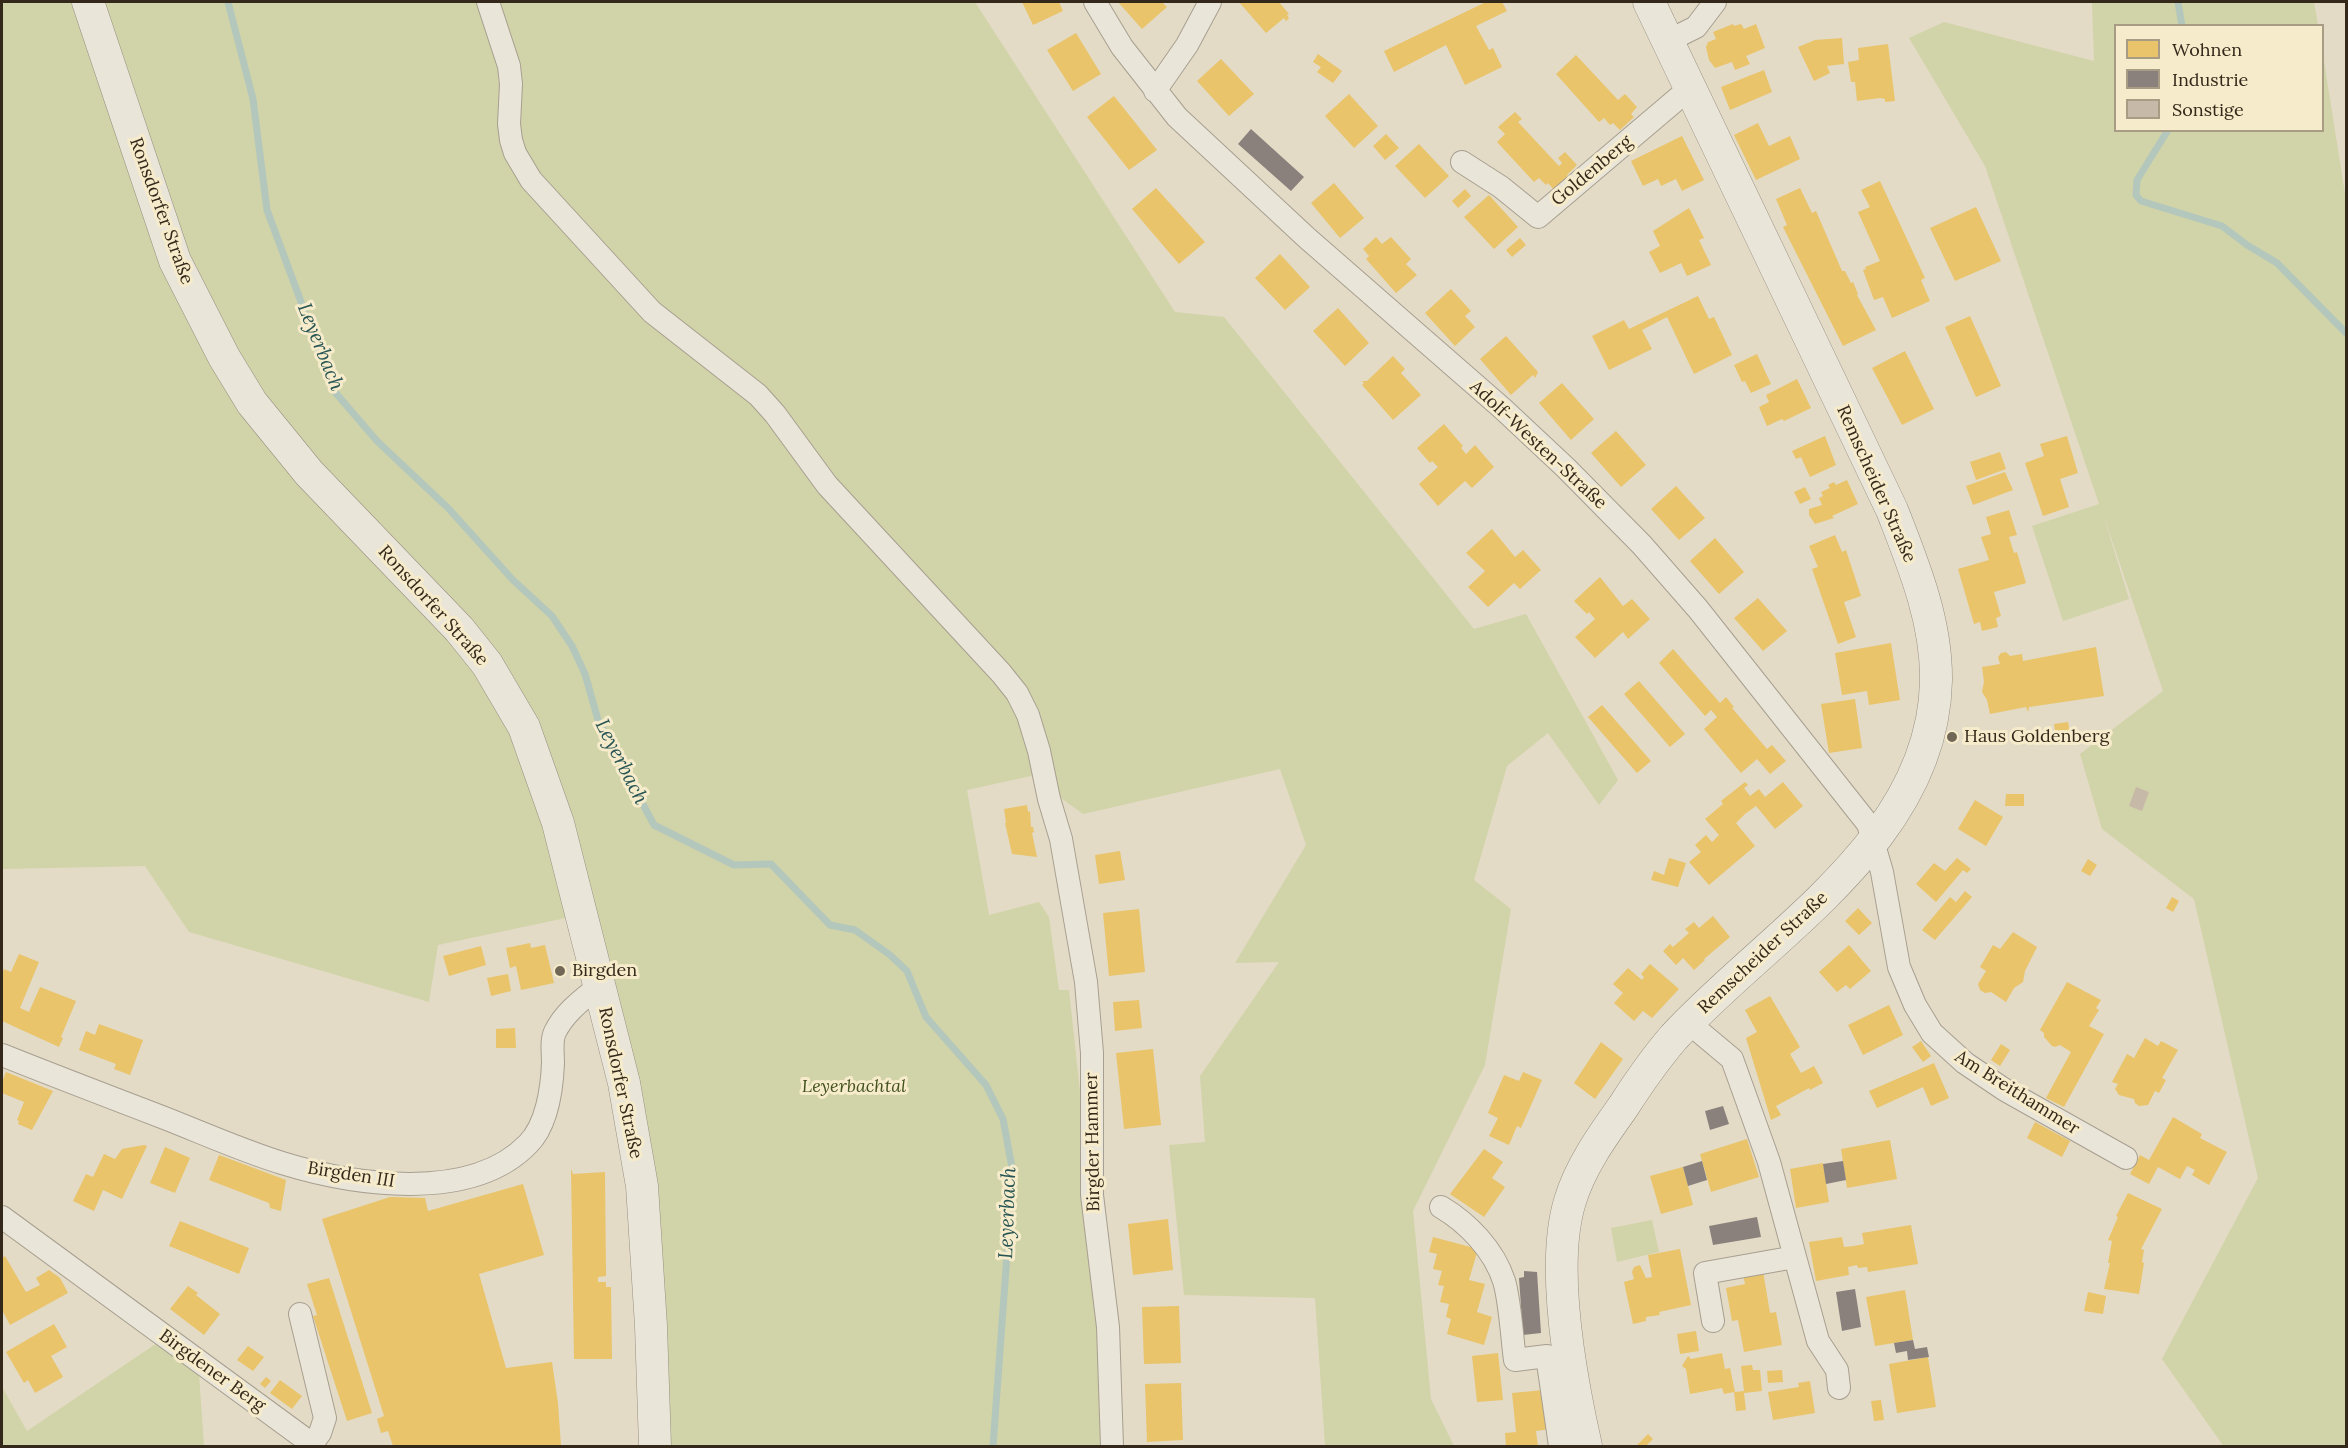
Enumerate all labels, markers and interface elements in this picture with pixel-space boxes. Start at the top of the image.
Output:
legend [2114,24,2324,132]
text: Wohnen [2172,38,2242,61]
text: Industrie [2172,68,2248,91]
text: Sonstige [2172,98,2244,121]
street label: Goldenberg [1547,131,1637,211]
street label: Ronsdorfer Straße [124,135,198,287]
water label: Leyerbach [292,300,348,394]
street label: Adolf-Westen-Straße [1465,376,1611,514]
street label: Remscheider Straße [1832,402,1920,566]
street label: Ronsdorfer Straße [373,541,493,671]
water label: Leyerbach [589,716,653,808]
place label: Haus Goldenberg [1964,726,2109,748]
marker: Haus Goldenberg [1945,730,1959,744]
street label: Remscheider Straße [1694,887,1832,1019]
place label: Birgden [572,960,637,982]
marker: Birgden [553,964,567,978]
street label: Ronsdorfer Straße [593,1005,647,1161]
street label: Am Breithammer [1951,1046,2083,1140]
street label: Birgder Hammer [1081,1072,1105,1212]
park label: Leyerbachtal [802,1076,906,1098]
street label: Birgden III [306,1157,396,1193]
water label: Leyerbach [994,1167,1022,1259]
street label: Birgdener Berg [155,1325,269,1417]

